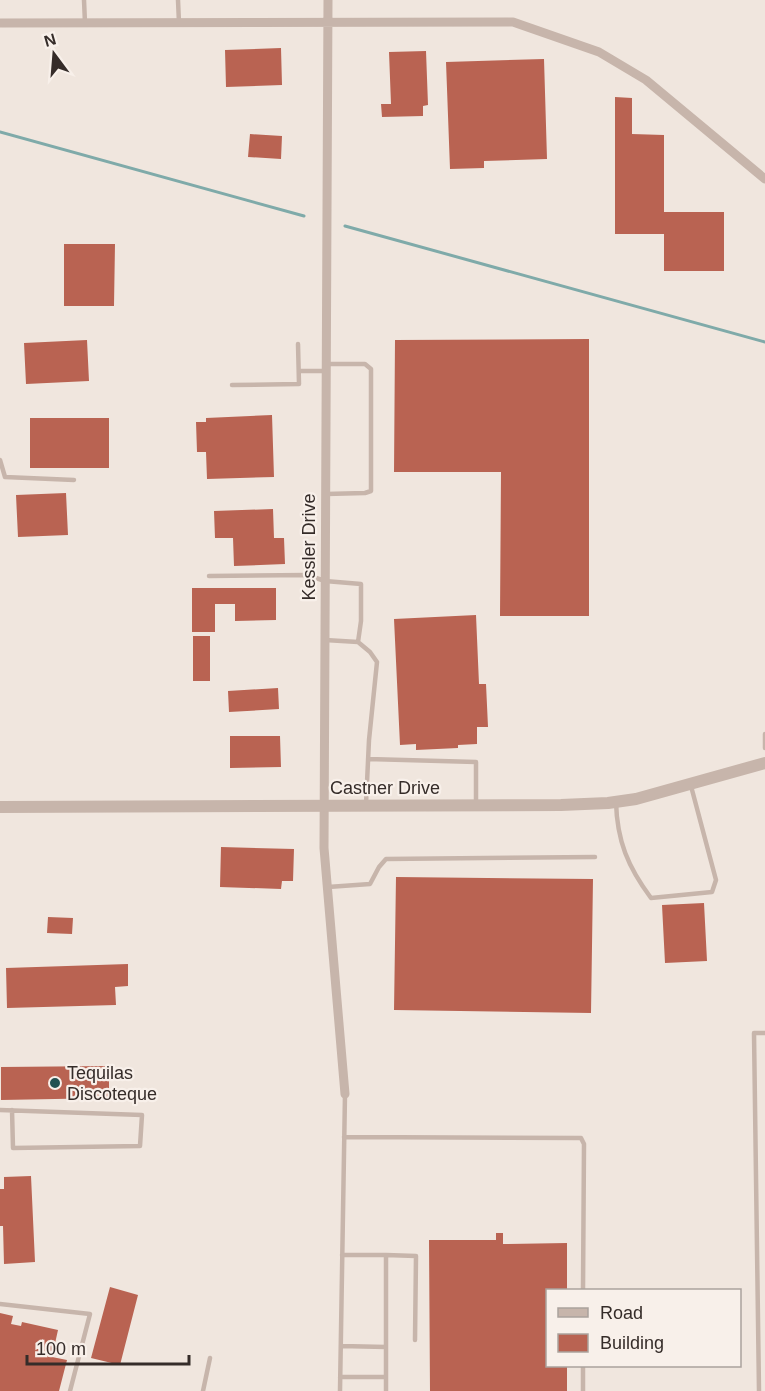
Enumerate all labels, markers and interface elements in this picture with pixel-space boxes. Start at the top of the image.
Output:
north arrow [24,24,84,84]
text: N [42,30,58,50]
street label: Kessler Drive [299,493,319,601]
street label: Castner Drive [330,778,440,798]
place label: Tequilas Discoteque [67,1063,157,1104]
marker: Tequilas Discoteque [48,1076,62,1090]
legend [546,1289,741,1367]
text: Road [600,1303,643,1323]
scale bar [27,1328,189,1366]
text: Building [600,1333,664,1353]
text: 100 m [36,1339,86,1359]

